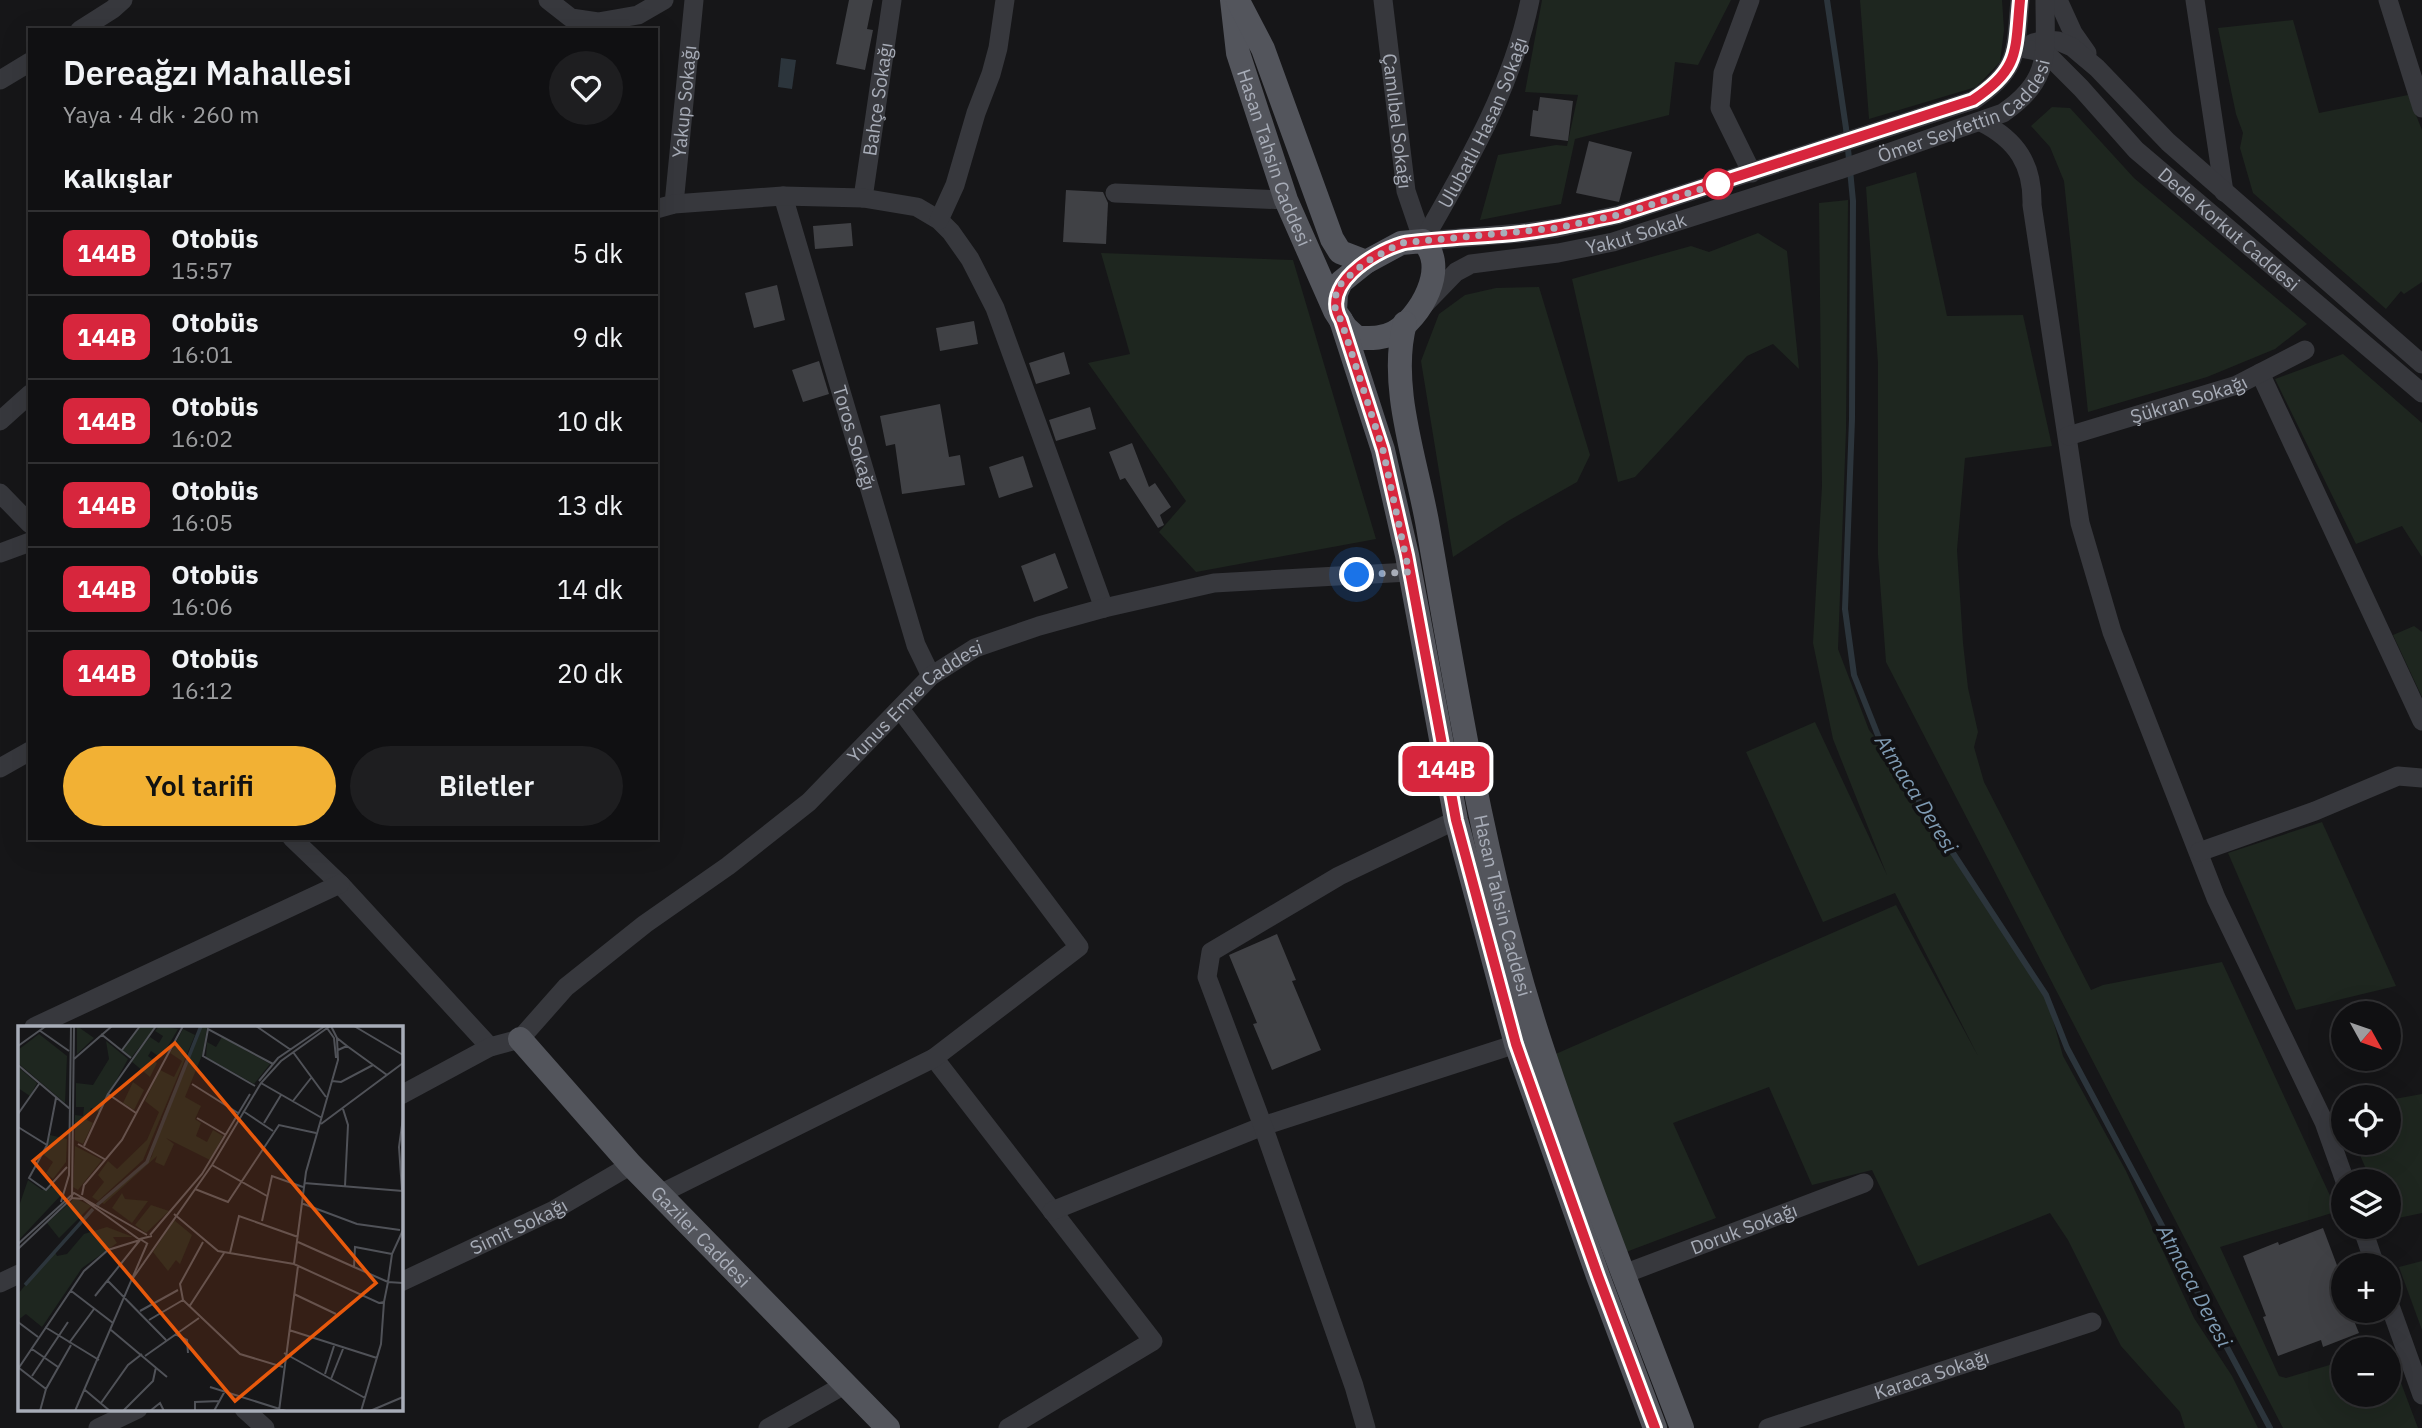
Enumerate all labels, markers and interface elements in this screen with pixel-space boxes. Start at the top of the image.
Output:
street label: Ulubatlı Hasan Sokağı [1432,34,1532,212]
street label: Bahçe Sokağı [857,41,898,157]
street label: Yakup Sokağı [667,44,702,159]
text: Dereağzı Mahallesi [63,51,352,94]
button: heart [549,51,623,125]
street label: Çamlıbel Sokağı [1378,52,1418,190]
street label: Ömer Seyfettin Caddesi [1874,57,2055,168]
street label: Hasan Tahsin Caddesi [1232,66,1317,250]
text: Yaya · 4 dk · 260 m [63,99,259,129]
text: Kalkışlar [63,161,172,195]
street label: Dede Korkut Caddesi [2153,162,2305,296]
unlabelled marker [1703,169,1733,199]
street label: Yakut Sokak [1583,207,1689,259]
text: Otobüs [171,221,259,255]
text: 5 dk [572,236,623,270]
text: 144B [77,237,136,269]
text: 15:57 [171,255,233,285]
text: Otobüs [171,305,259,339]
text: 9 dk [572,320,623,354]
text: 144B [77,321,136,353]
text: 16:01 [171,339,233,369]
street label: Şükran Sokağı [2127,370,2251,429]
street label: Toros Sokağı [828,382,881,493]
text: Otobüs [171,389,259,423]
text: 10 dk [557,404,623,438]
text: 144B [77,405,136,437]
text: 16:02 [171,423,233,453]
text: Otobüs [171,473,259,507]
text: 13 dk [557,488,623,522]
text: 144B [77,489,136,521]
text: 16:05 [171,507,233,537]
text: Otobüs [171,557,259,591]
your location [1339,557,1374,592]
text: 14 dk [557,572,623,606]
text: 144B [77,573,136,605]
text: 16:06 [171,591,233,621]
street label: Yunus Emre Caddesi [842,634,985,768]
text: Otobüs [171,641,259,675]
text: 20 dk [557,656,623,690]
text: 144B [77,657,136,689]
text: 16:12 [171,675,233,705]
water label: Atmaca Deresi [1869,728,1965,859]
button: Yol tarifi [63,746,336,826]
button: Biletler [350,746,623,826]
line badge: 144B [1397,746,1495,792]
text: 144B [1416,753,1476,785]
street label: Hasan Tahsin Caddesi [1469,812,1537,999]
north arrow [2331,1001,2401,1071]
map controls [2331,1001,2401,1407]
inset map [18,1026,402,1410]
button: locate [2331,1085,2401,1155]
button: layers [2331,1169,2401,1239]
street label: Gaziler Caddesi [646,1181,756,1292]
street label: Simit Sokağı [466,1193,572,1260]
street label: Doruk Sokağı [1687,1197,1800,1260]
water label: Atmaca Deresi [2150,1218,2239,1352]
button: + [2331,1253,2401,1323]
button: − [2331,1337,2401,1407]
street label: Karaca Sokağı [1871,1344,1992,1405]

